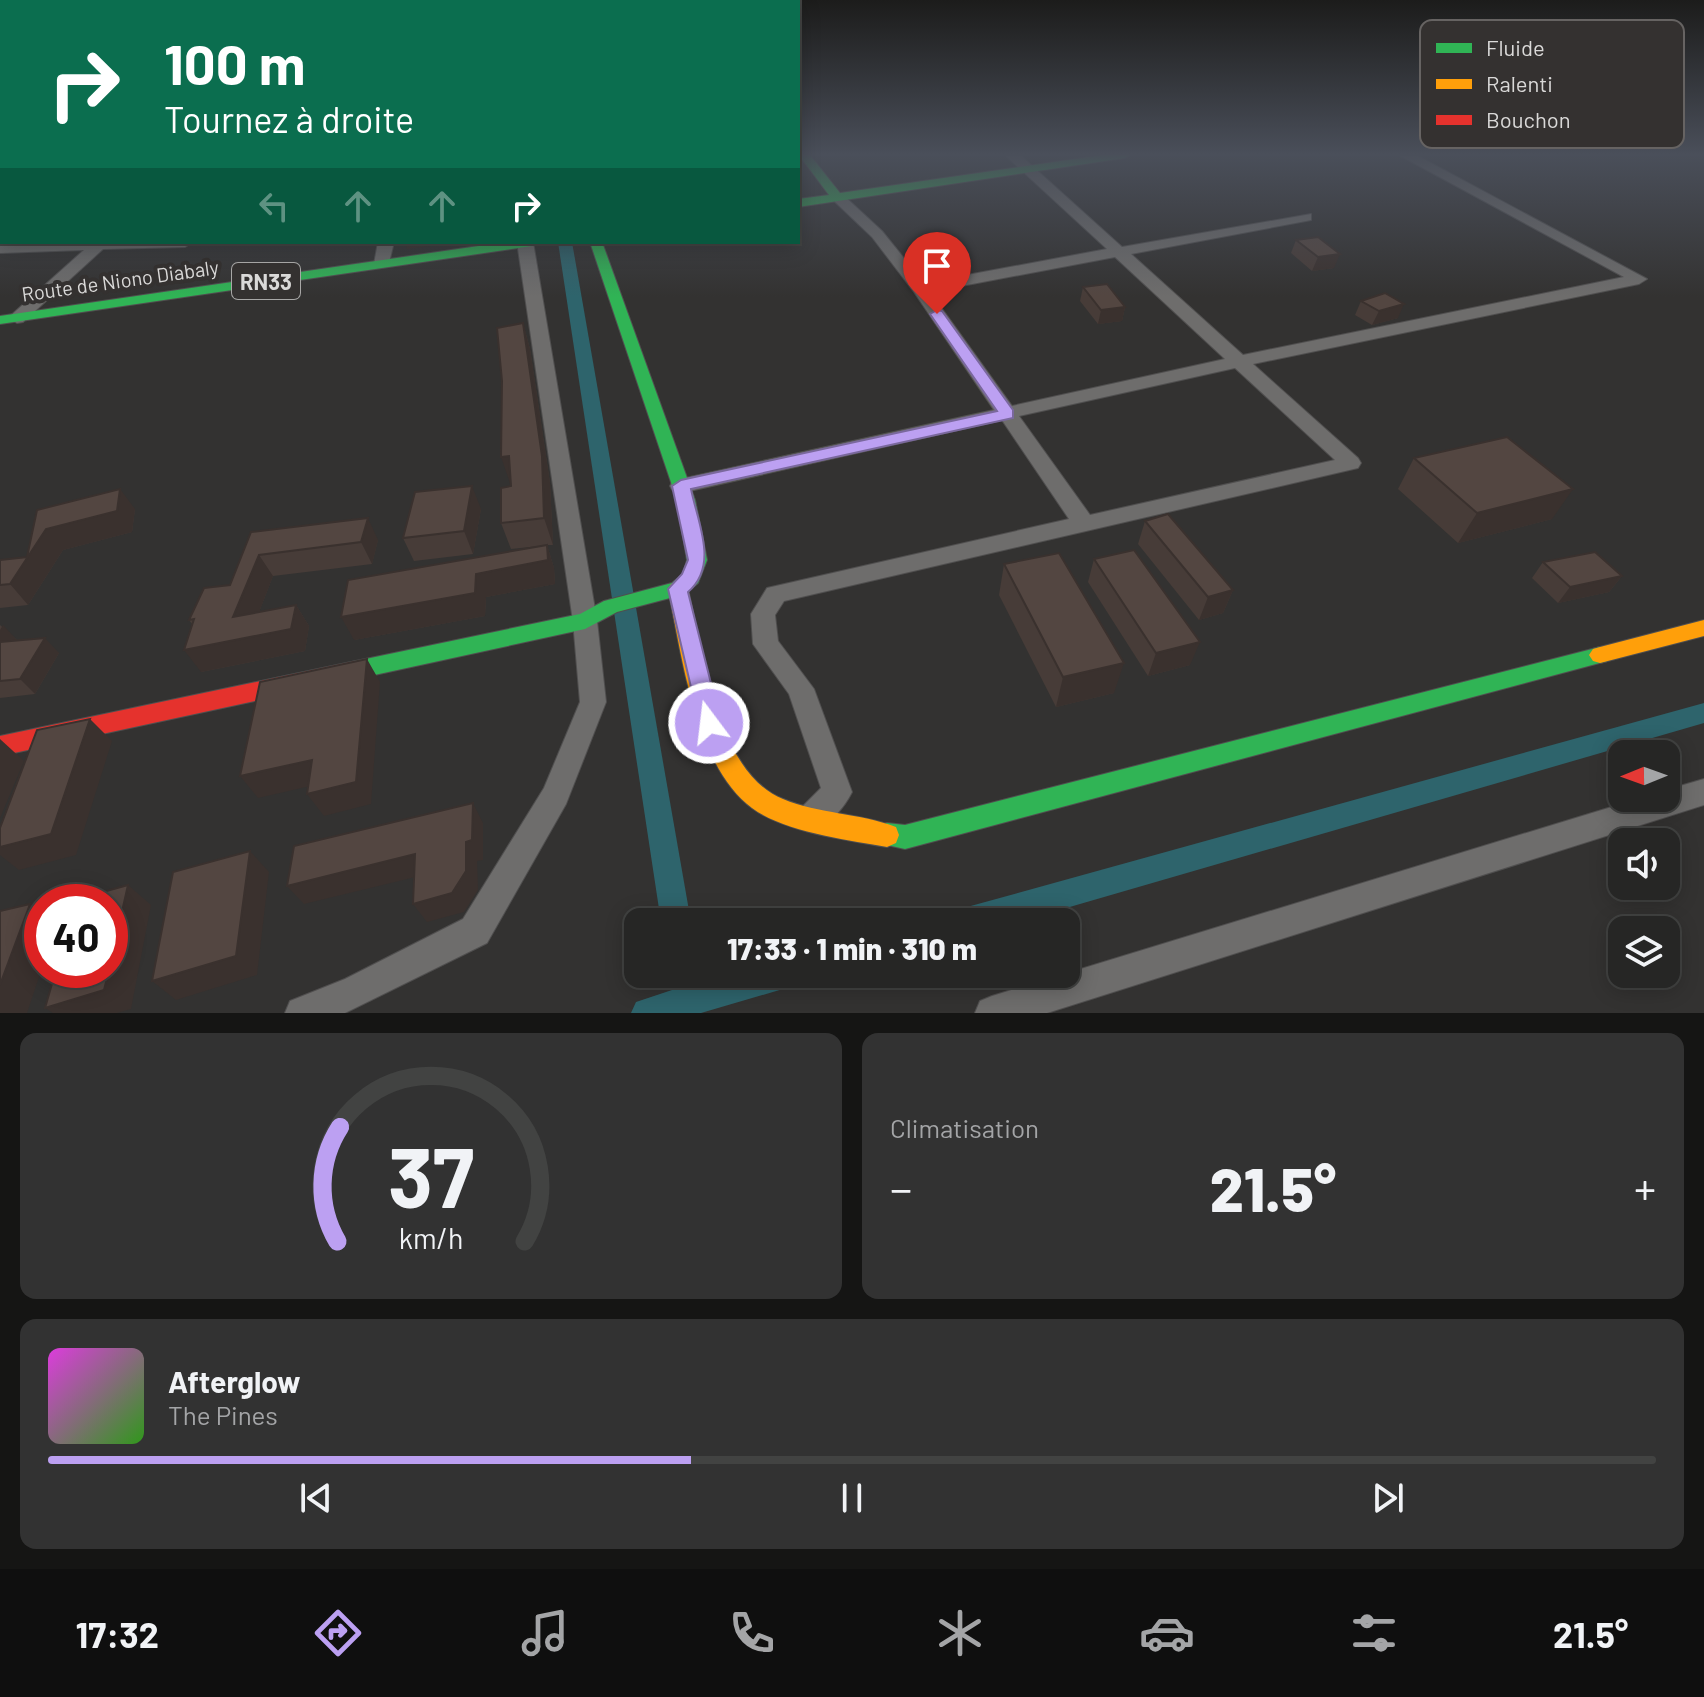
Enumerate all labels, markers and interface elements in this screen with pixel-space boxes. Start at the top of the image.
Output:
legend [1420,20,1684,148]
text: 100 m [164,29,306,96]
icon: right [32,32,136,136]
text: Fluide [1486,34,1545,60]
text: Ralenti [1486,70,1553,96]
text: Tournez à droite [164,97,414,140]
text: Bouchon [1486,106,1571,132]
icon: left [252,184,296,228]
icon: ahead [336,184,380,228]
icon: ahead [420,184,464,228]
icon: right [504,184,548,228]
pin [903,232,971,314]
icon: arrive [915,244,959,288]
street label: Route de Niono Diabaly [20,254,220,306]
road number: RN33 [232,263,300,299]
position arrow [667,681,751,765]
north arrow [1608,740,1680,812]
map controls [1608,740,1680,988]
button: sound [1608,828,1680,900]
speed limit sign: 40 [24,884,128,988]
button: layers [1608,916,1680,988]
text: 17:33 · 1 min · 310 m [727,930,977,966]
text: Climatisation [890,1112,1039,1143]
text: 37 [388,1125,474,1225]
text: 21.5° [1210,1152,1336,1224]
text: − [890,1161,912,1214]
text: + [1634,1161,1656,1214]
text: km/h [399,1220,463,1255]
text: Afterglow [168,1363,301,1399]
text: The Pines [168,1399,278,1430]
icon: previous [294,1476,338,1520]
icon: pause [830,1476,874,1520]
icon: next [1366,1476,1410,1520]
icon: directions [310,1605,366,1661]
icon: music [517,1605,573,1661]
icon: phone [724,1605,780,1661]
icon: climate [932,1605,988,1661]
icon: car [1139,1605,1195,1661]
icon: filters [1346,1605,1402,1661]
text: 17:32 [76,1612,159,1655]
text: 21.5° [1553,1612,1628,1655]

